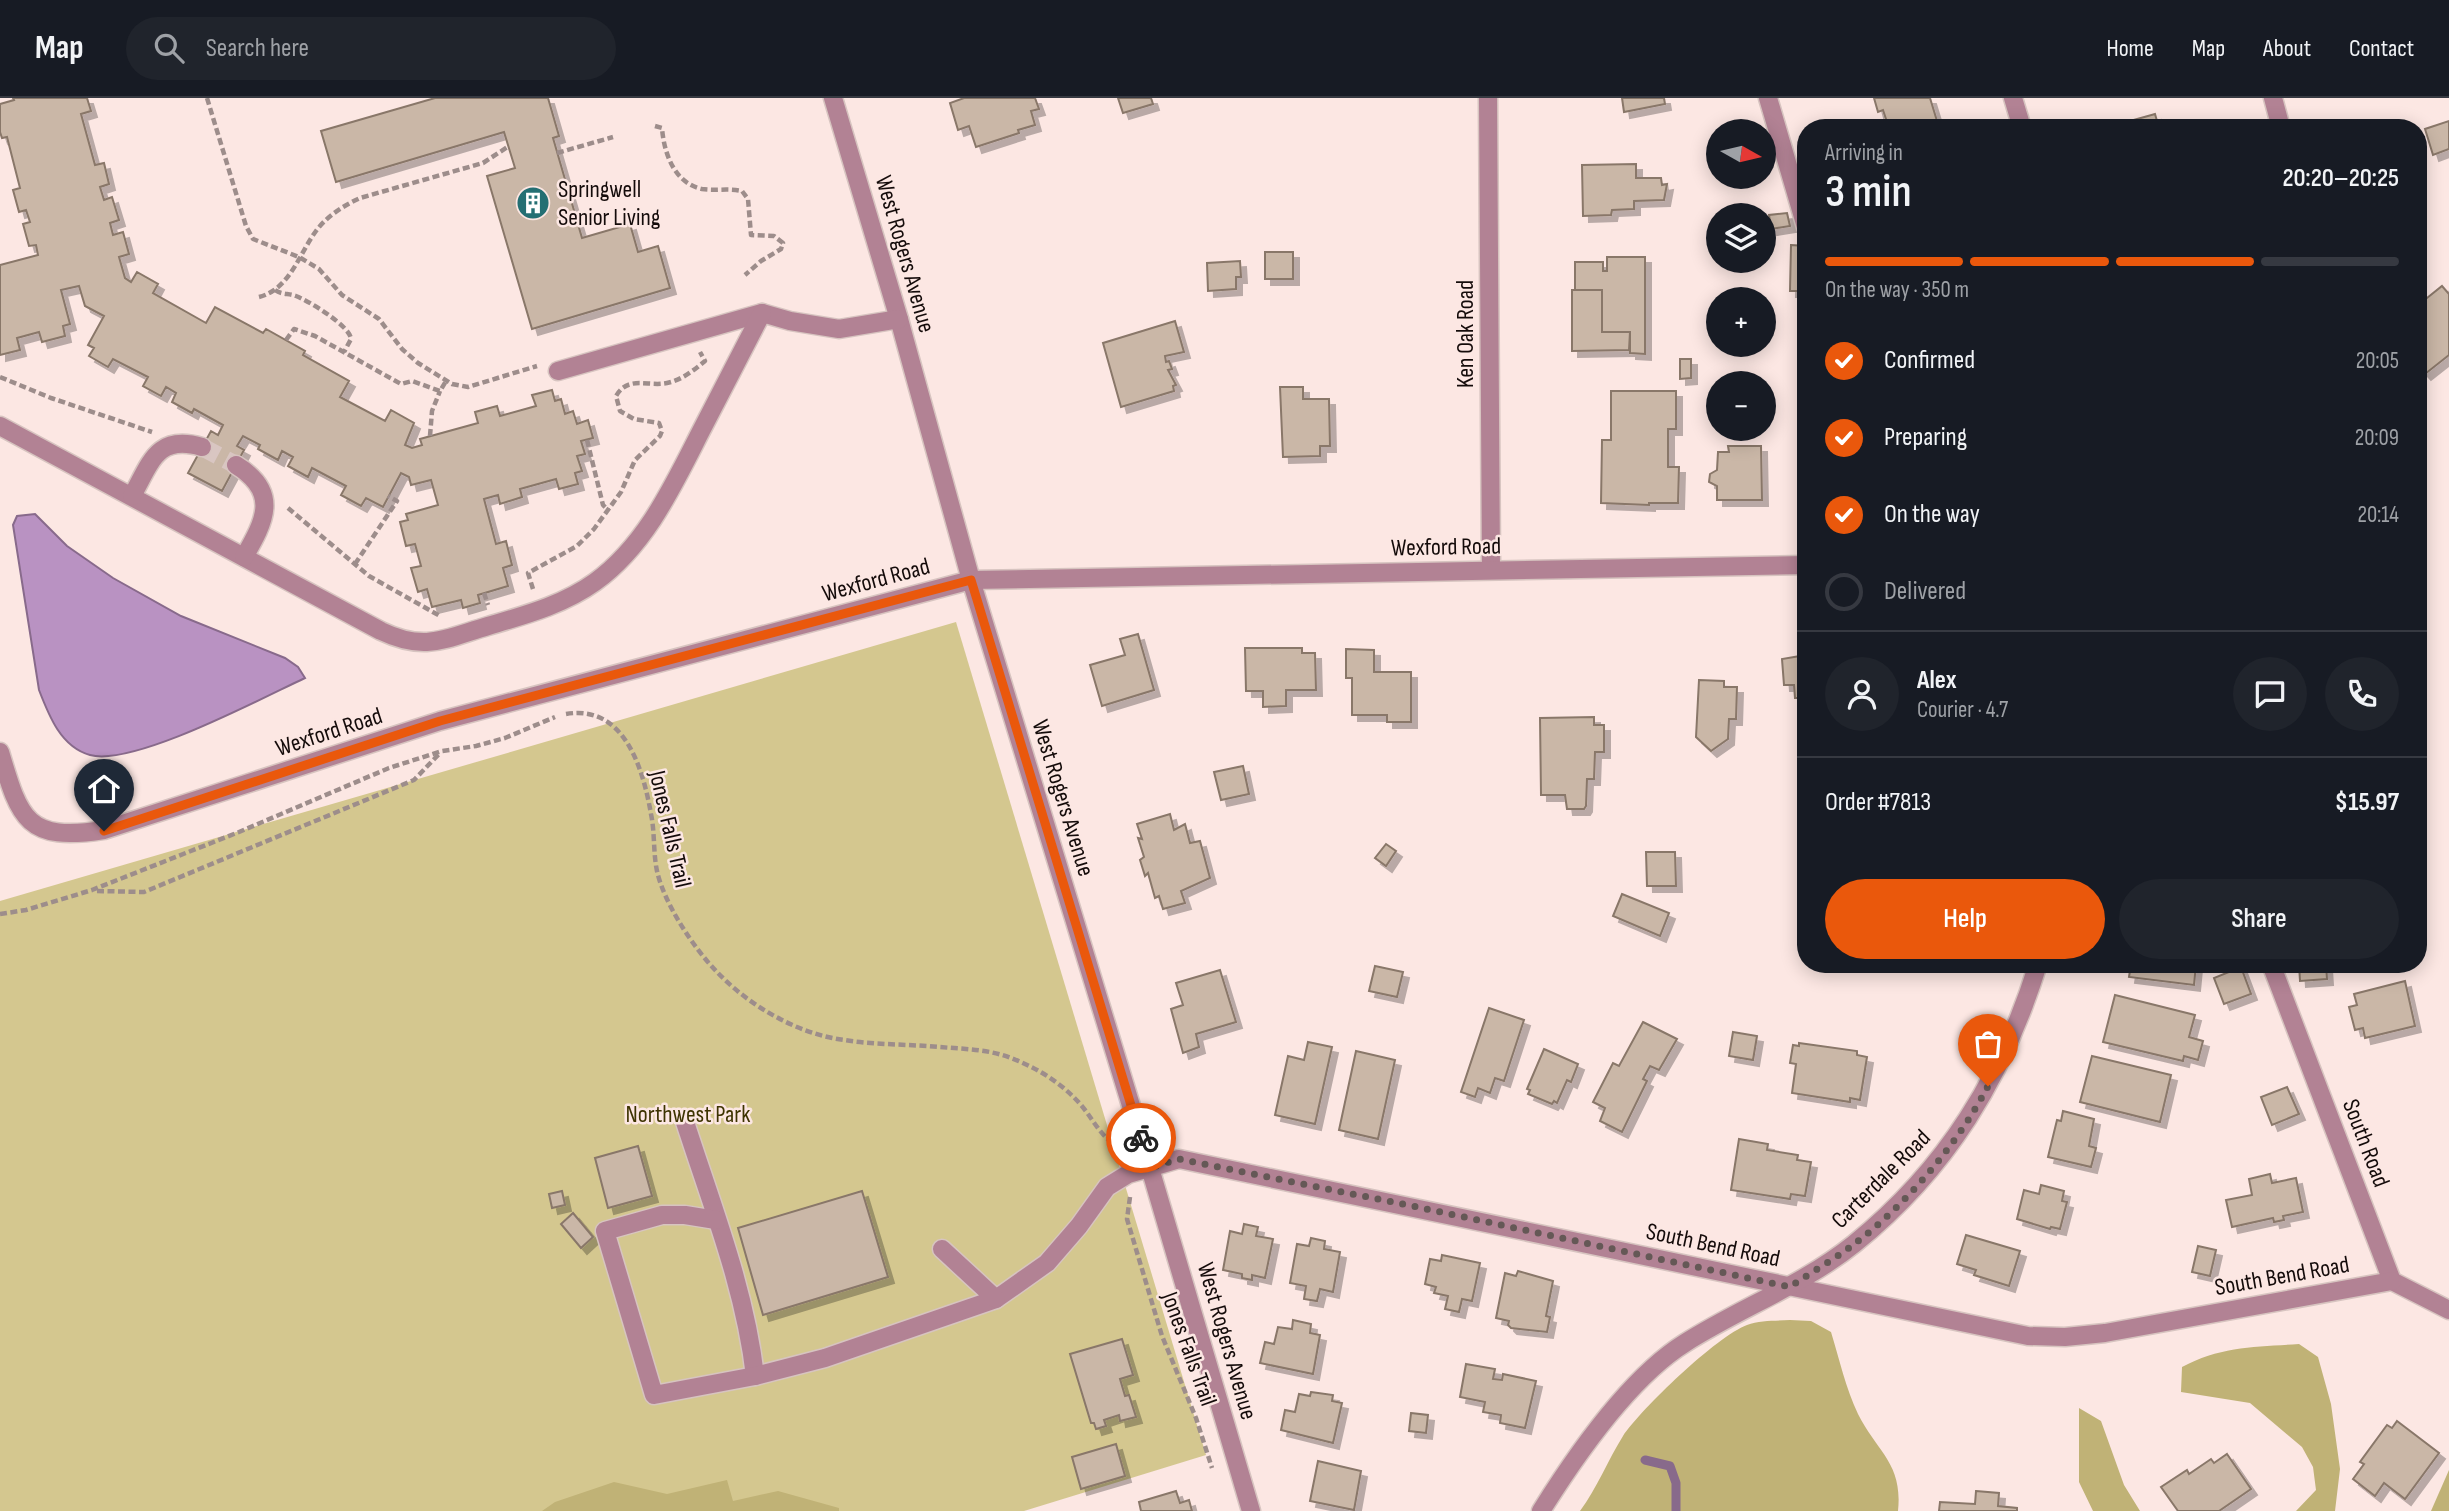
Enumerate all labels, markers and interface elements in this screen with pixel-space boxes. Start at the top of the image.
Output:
search box [126,17,616,80]
text: Map [35,28,84,68]
icon: search [150,29,188,67]
text: Search here [206,33,309,64]
text: Home [2106,34,2154,63]
text: Map [2192,34,2225,63]
text: About [2263,34,2311,63]
text: Contact [2349,34,2414,63]
north arrow [1706,119,1776,189]
map controls [1706,119,1776,441]
text: Arriving in [1825,139,1903,167]
text: 20:20–20:25 [2282,163,2399,194]
text: 3 min [1825,165,1912,220]
street label: West Rogers Avenue [869,172,941,336]
place label: Springwell Senior Living [558,175,660,232]
building icon: Springwell Senior Living [514,184,552,222]
button: layers [1706,203,1776,273]
text: On the way · 350 m [1825,276,1969,304]
street label: Ken Oak Road [1451,280,1480,388]
button: + [1706,287,1776,357]
icon: check [1825,342,1863,380]
text: Confirmed [1884,345,1975,376]
text: 20:05 [2356,347,2399,375]
button: − [1706,371,1776,441]
icon: check [1825,419,1863,457]
text: Preparing [1884,422,1967,453]
text: 20:09 [2355,424,2399,452]
icon: check [1825,496,1863,534]
text: On the way [1884,499,1980,530]
text: 20:14 [2358,501,2399,529]
street label: Wexford Road [1391,532,1501,562]
street label: Wexford Road [819,552,933,608]
text: Delivered [1884,576,1966,607]
button: person [1825,657,1899,731]
button: chat [2233,657,2307,731]
button: phone [2325,657,2399,731]
text: Alex [1917,665,1957,696]
text: Courier · 4.7 [1917,696,2008,724]
street label: Wexford Road [272,701,386,763]
street label: West Rogers Avenue [1025,716,1101,880]
pin [74,759,134,831]
street label: Jones Falls Trail [642,767,698,890]
icon: home [85,770,123,808]
text: Order #7813 [1825,787,1931,818]
text: $15.97 [2335,787,2399,818]
button: Help [1825,879,2105,959]
button: Share [2119,879,2399,959]
pin [1958,1014,2018,1086]
icon: bag [1969,1025,2007,1063]
street label: South Road [2336,1095,2396,1191]
park label: Northwest Park [626,1100,750,1129]
courier [1106,1103,1176,1173]
icon: bike [1122,1119,1160,1157]
street label: Carterdale Road [1825,1123,1937,1235]
street label: South Bend Road [1643,1217,1783,1273]
street label: South Bend Road [2212,1250,2352,1302]
street label: West Rogers Avenue [1191,1259,1263,1423]
street label: Jones Falls Trail [1155,1287,1223,1410]

